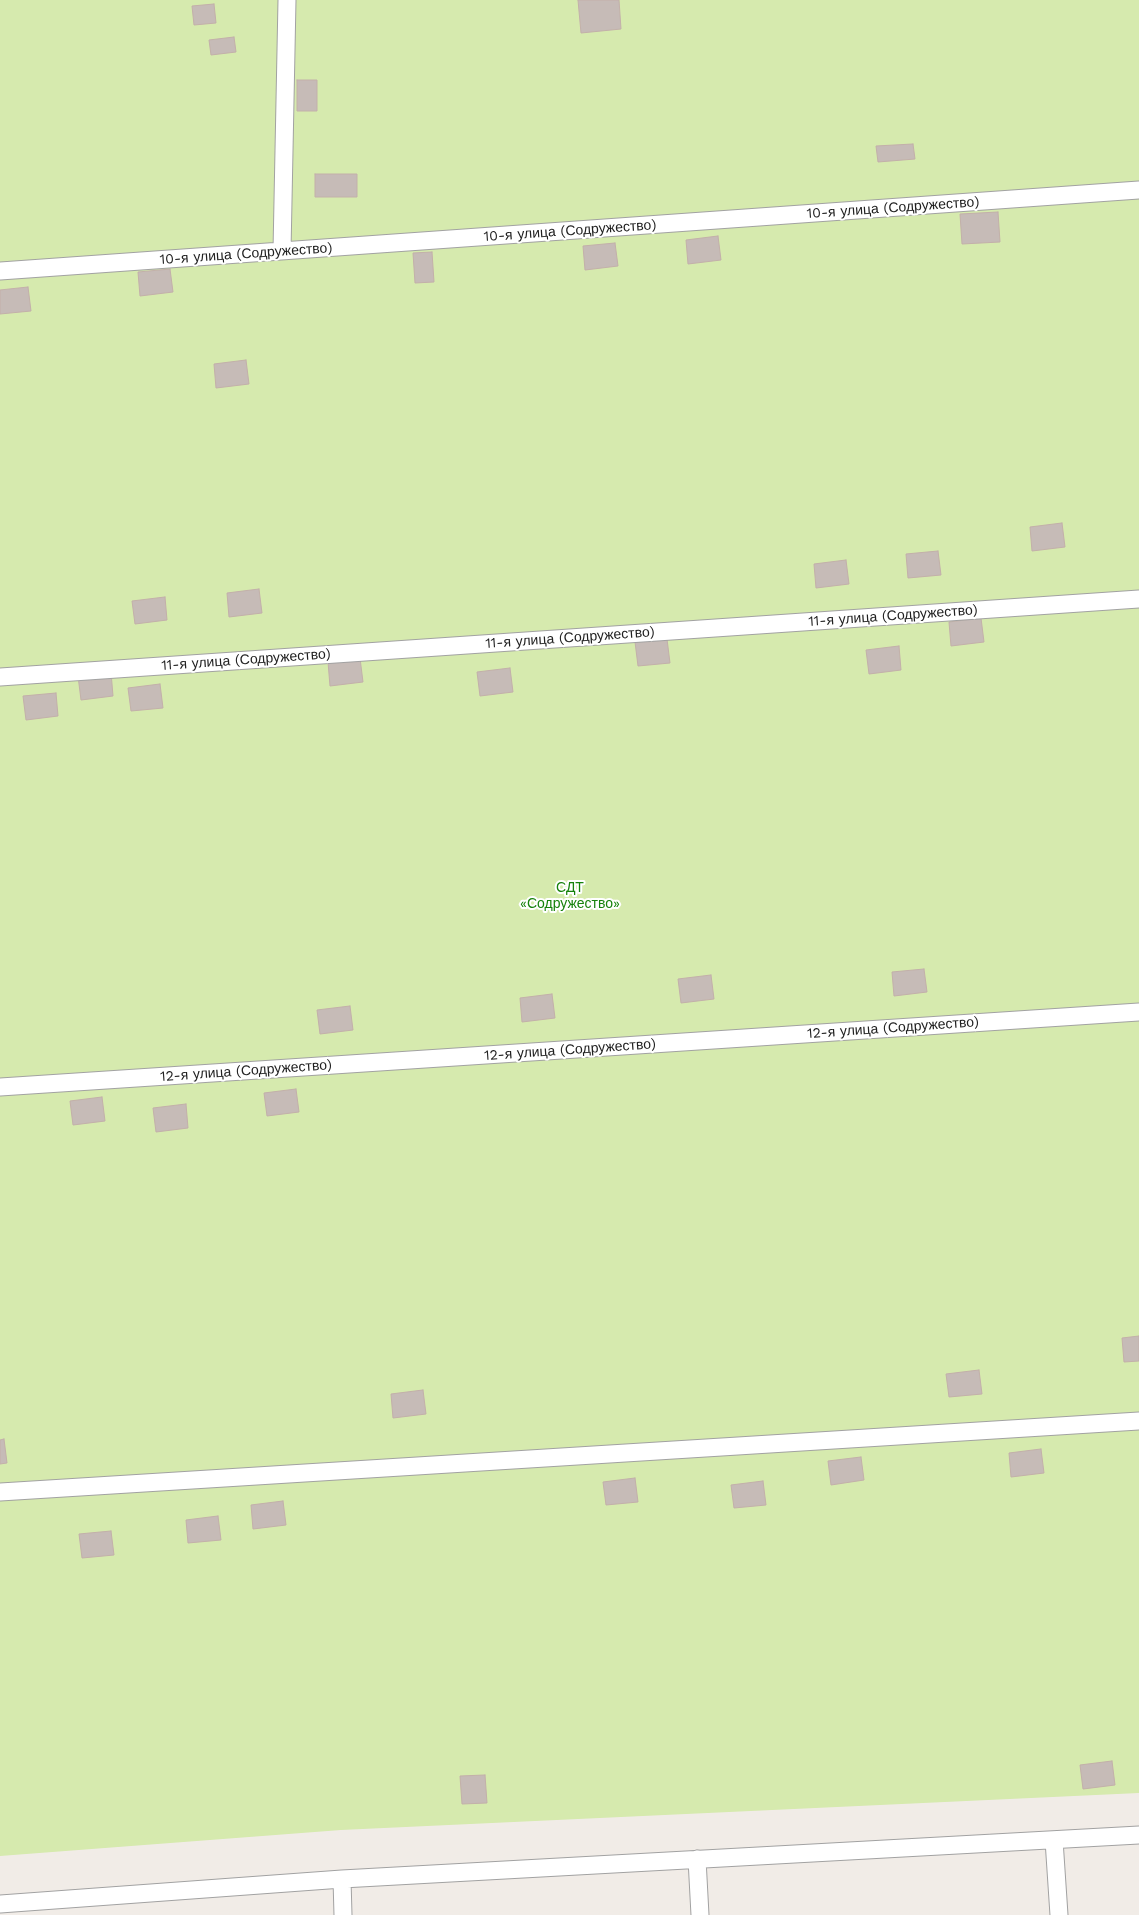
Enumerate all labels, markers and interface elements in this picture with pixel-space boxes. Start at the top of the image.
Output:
street label: 10-я улица (Содружество) [806,194,980,222]
street label: 10-я улица (Содружество) [483,217,657,245]
street label: 10-я улица (Содружество) [159,240,333,268]
street label: 11-я улица (Содружество) [808,602,978,630]
street label: 11-я улица (Содружество) [485,624,655,652]
street label: 11-я улица (Содружество) [161,646,331,674]
park label: СДТ «Содружество» [520,880,620,912]
street label: 12-я улица (Содружество) [807,1014,979,1042]
street label: 12-я улица (Содружество) [484,1036,656,1064]
street label: 12-я улица (Содружество) [160,1057,332,1085]

